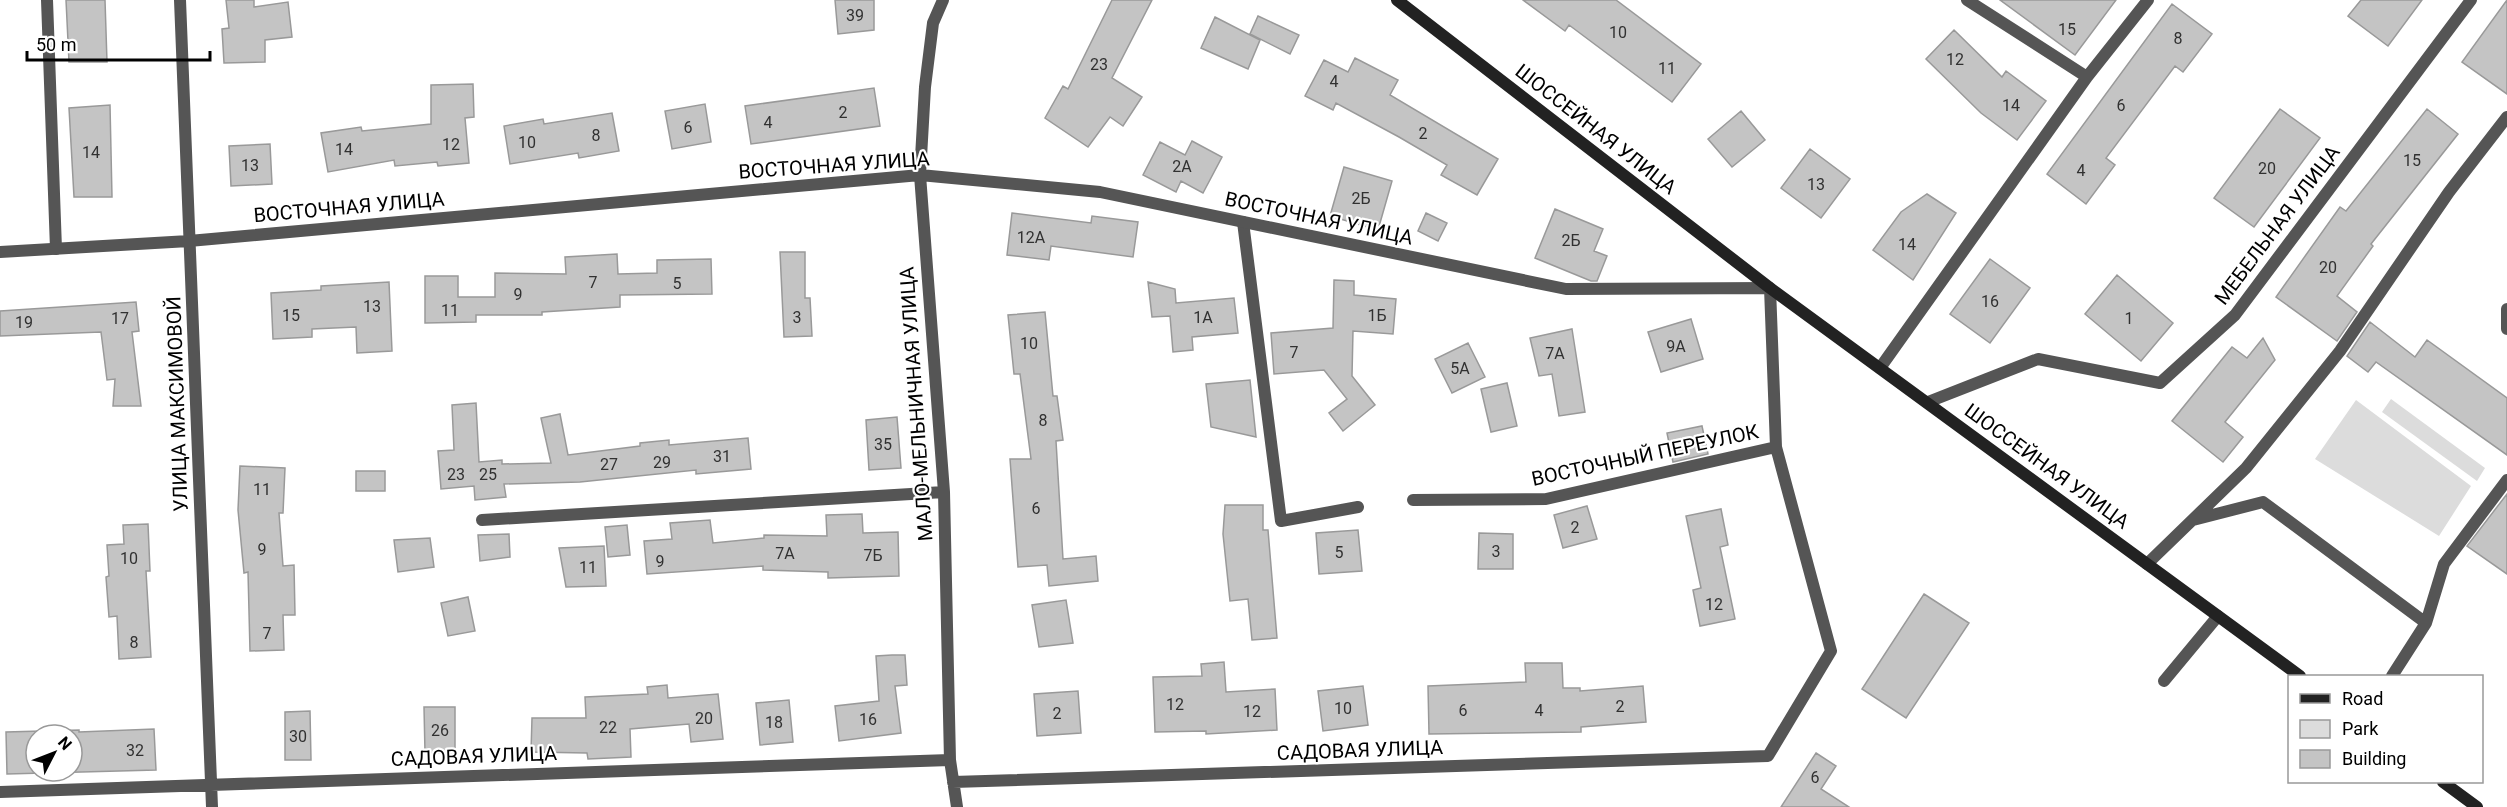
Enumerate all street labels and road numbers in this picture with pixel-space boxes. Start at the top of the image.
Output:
street label: ШОССЕЙНАЯ УЛИЦА [1511,59,1681,199]
street label: МЕБЕЛЬНАЯ УЛИЦА [2209,141,2345,309]
street label: ВОСТОЧНАЯ УЛИЦА [738,146,930,184]
street label: ВОСТОЧНАЯ УЛИЦА [1223,186,1415,250]
street label: ВОСТОЧНАЯ УЛИЦА [253,187,445,227]
street label: МАЛО-МЕЛЬНИЧНАЯ УЛИЦА [894,266,938,542]
street label: УЛИЦА МАКСИМОВОЙ [161,296,193,512]
street label: ШОССЕЙНАЯ УЛИЦА [1960,398,2134,534]
street label: ВОСТОЧНЫЙ ПЕРЕУЛОК [1529,419,1761,491]
street label: САДОВАЯ УЛИЦА [1276,735,1444,765]
street label: САДОВАЯ УЛИЦА [390,741,558,771]

